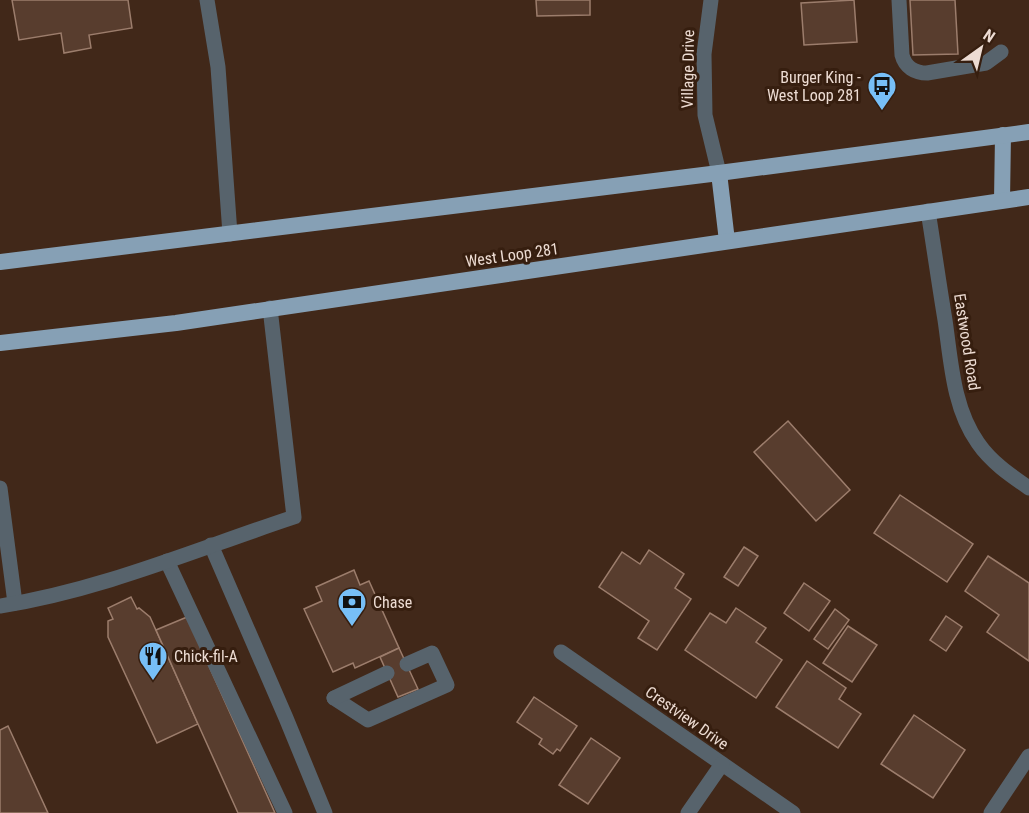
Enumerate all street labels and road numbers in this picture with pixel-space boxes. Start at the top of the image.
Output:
street label: Village Drive [678,30,698,108]
street label: West Loop 281 [464,239,560,271]
street label: Eastwood Road [950,292,984,392]
street label: Crestview Drive [642,682,732,754]

